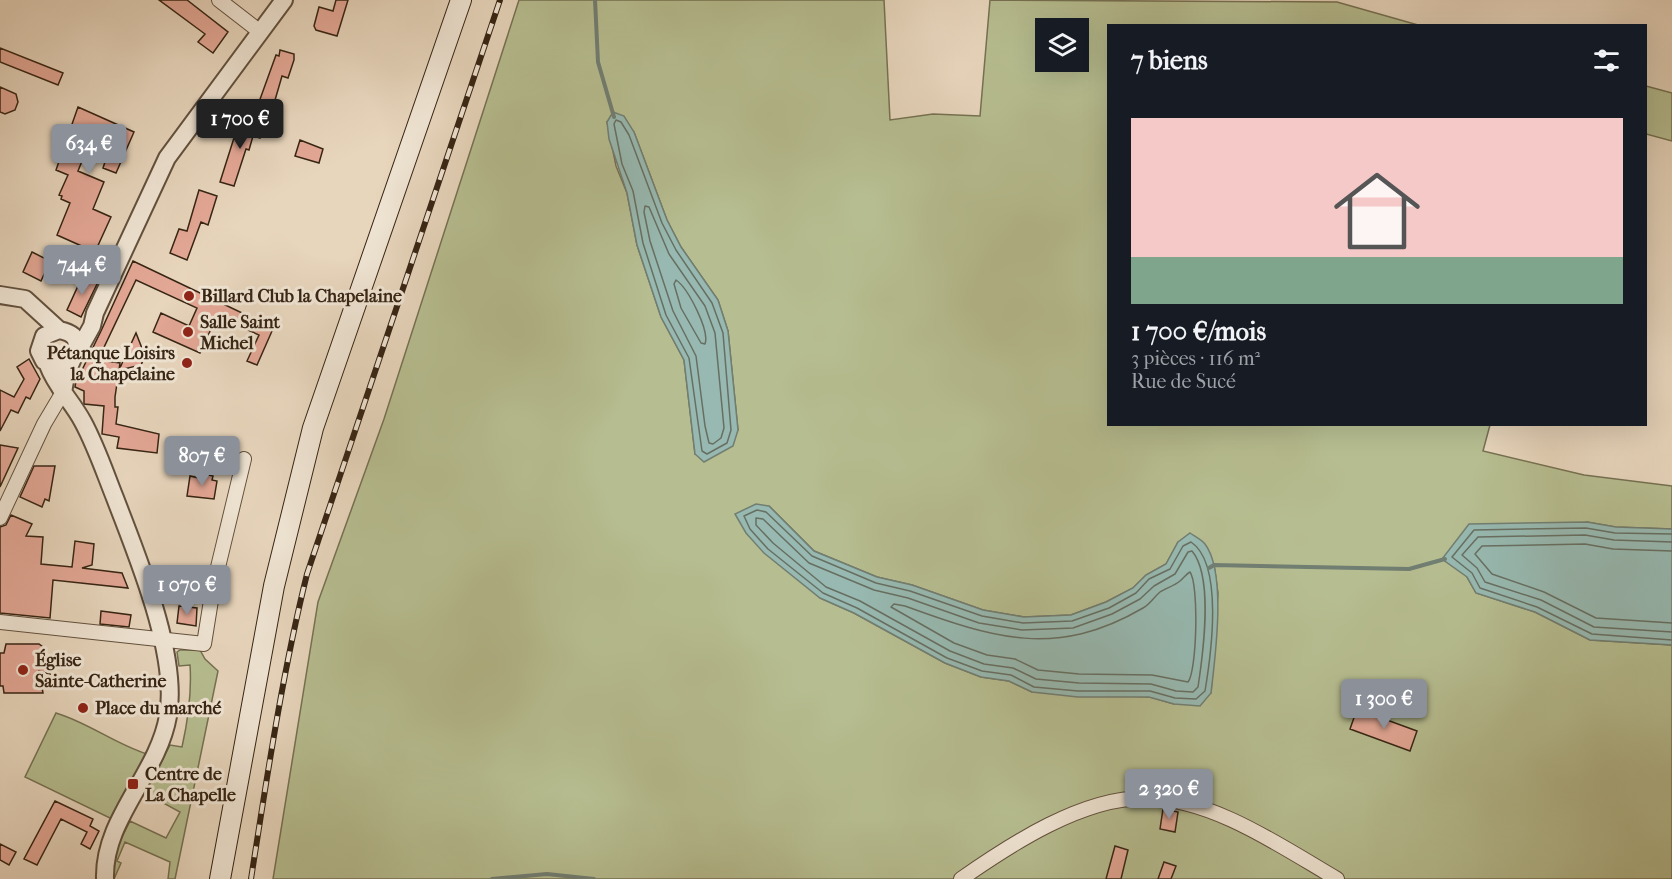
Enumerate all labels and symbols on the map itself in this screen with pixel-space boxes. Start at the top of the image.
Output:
pin: 1 700 € [185,99,295,150]
pin: 634 € [47,124,131,175]
pin: 744 € [40,245,124,296]
place label: Billard Club la Chapelaine [201,286,402,307]
marker: Billard Club la Chapelaine [182,289,196,303]
place label: Salle Saint Michel [199,312,280,354]
marker: Salle Saint Michel [181,325,195,339]
place label: Pétanque Loisirs la Chapelaine [47,343,175,385]
marker: Pétanque Loisirs la Chapelaine [180,356,194,370]
pin: 807 € [160,436,244,487]
pin: 1 070 € [132,565,242,616]
place label: Église Sainte-Catherine [35,648,166,692]
marker: Église Sainte-Catherine [16,663,30,677]
pin: 1 300 € [1329,679,1439,730]
place label: Place du marché [95,698,221,719]
marker: Place du marché [76,701,90,715]
place label: Centre de La Chapelle [145,764,236,806]
pin: 2 320 € [1114,769,1224,820]
marker: Centre de La Chapelle [126,777,140,791]

